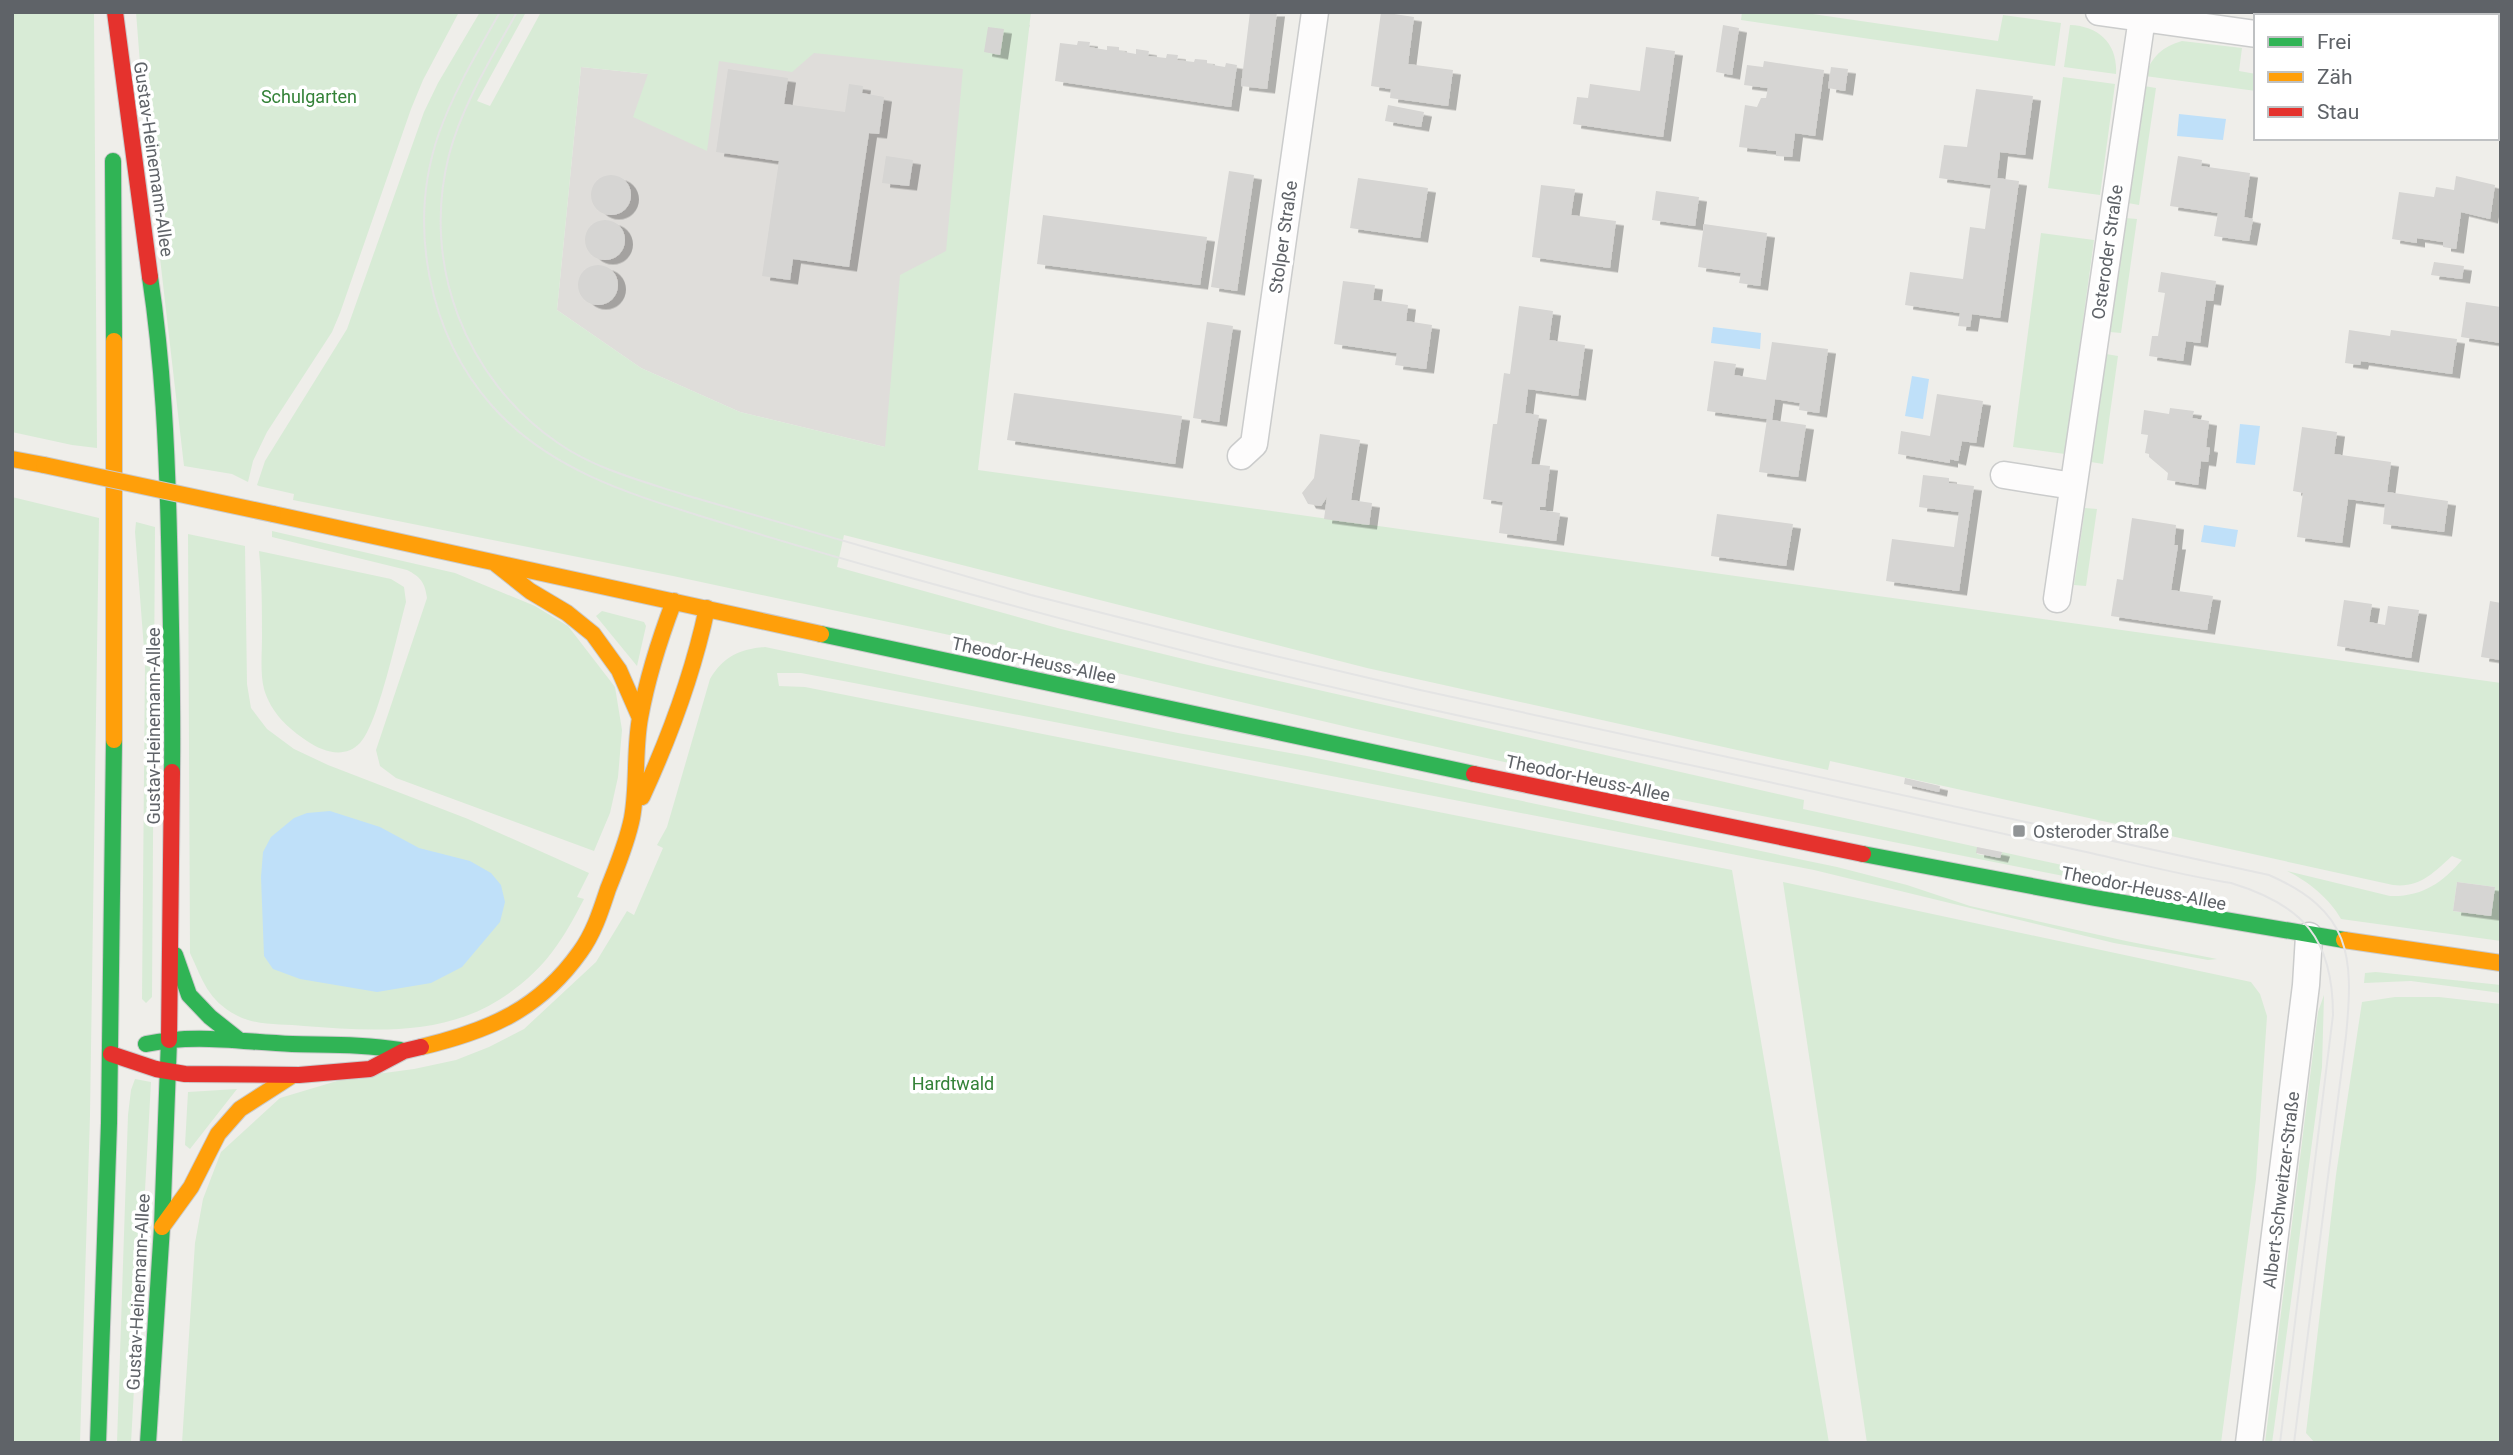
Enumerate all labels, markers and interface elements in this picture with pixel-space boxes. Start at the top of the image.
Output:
legend [2254,14,2499,140]
text: Frei [2317,30,2352,54]
street label: Gustav-Heinemann-Allee [130,60,178,258]
text: Zäh [2317,65,2353,89]
park label: Schulgarten [261,86,357,107]
text: Stau [2317,100,2359,124]
street label: Stolper Straße [1265,179,1301,295]
street label: Osteroder Straße [2087,183,2127,321]
street label: Gustav-Heinemann-Allee [143,628,164,824]
street label: Theodor-Heuss-Allee [950,632,1118,688]
street label: Theodor-Heuss-Allee [1504,750,1672,806]
place label: Osteroder Straße [2033,821,2169,842]
marker: Osteroder Straße [2011,823,2027,839]
street label: Theodor-Heuss-Allee [2060,862,2228,914]
park label: Hardtwald [912,1073,994,1094]
street label: Albert-Schweitzer-Straße [2258,1090,2304,1290]
street label: Gustav-Heinemann-Allee [122,1193,154,1391]

